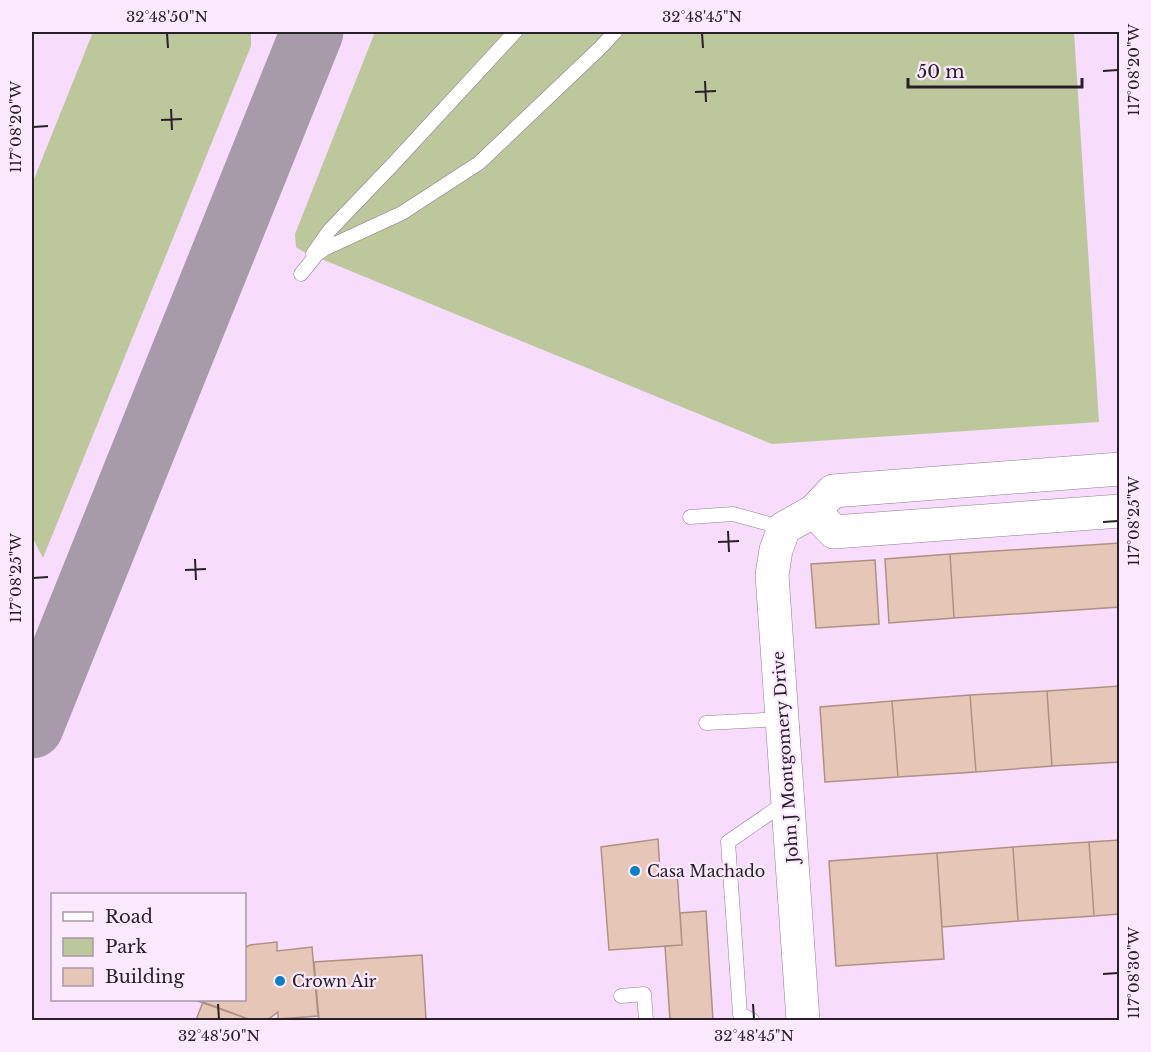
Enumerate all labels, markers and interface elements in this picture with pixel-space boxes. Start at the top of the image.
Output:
text: 32°48'50"N [126,7,208,26]
text: 32°48'45"N [662,7,742,26]
text: 117°08'20"W [1124,24,1143,116]
scale bar [908,51,1082,89]
text: 50 m [917,61,965,83]
text: 117°08'20"W [6,81,25,173]
text: 117°08'25"W [1124,476,1143,566]
text: 117°08'25"W [6,533,25,623]
street label: John J Montgomery Drive [768,650,803,866]
place label: Casa Machado [647,861,765,881]
marker: Casa Machado [628,864,642,878]
legend [51,893,246,1001]
text: Road [105,906,153,928]
text: 117°08'30"W [1124,927,1143,1019]
text: Park [105,936,147,958]
text: Building [105,966,184,988]
place label: Crown Air [292,971,377,991]
marker: Crown Air [273,974,287,988]
text: 32°48'50"N [178,1026,260,1045]
text: 32°48'45"N [714,1026,794,1045]

